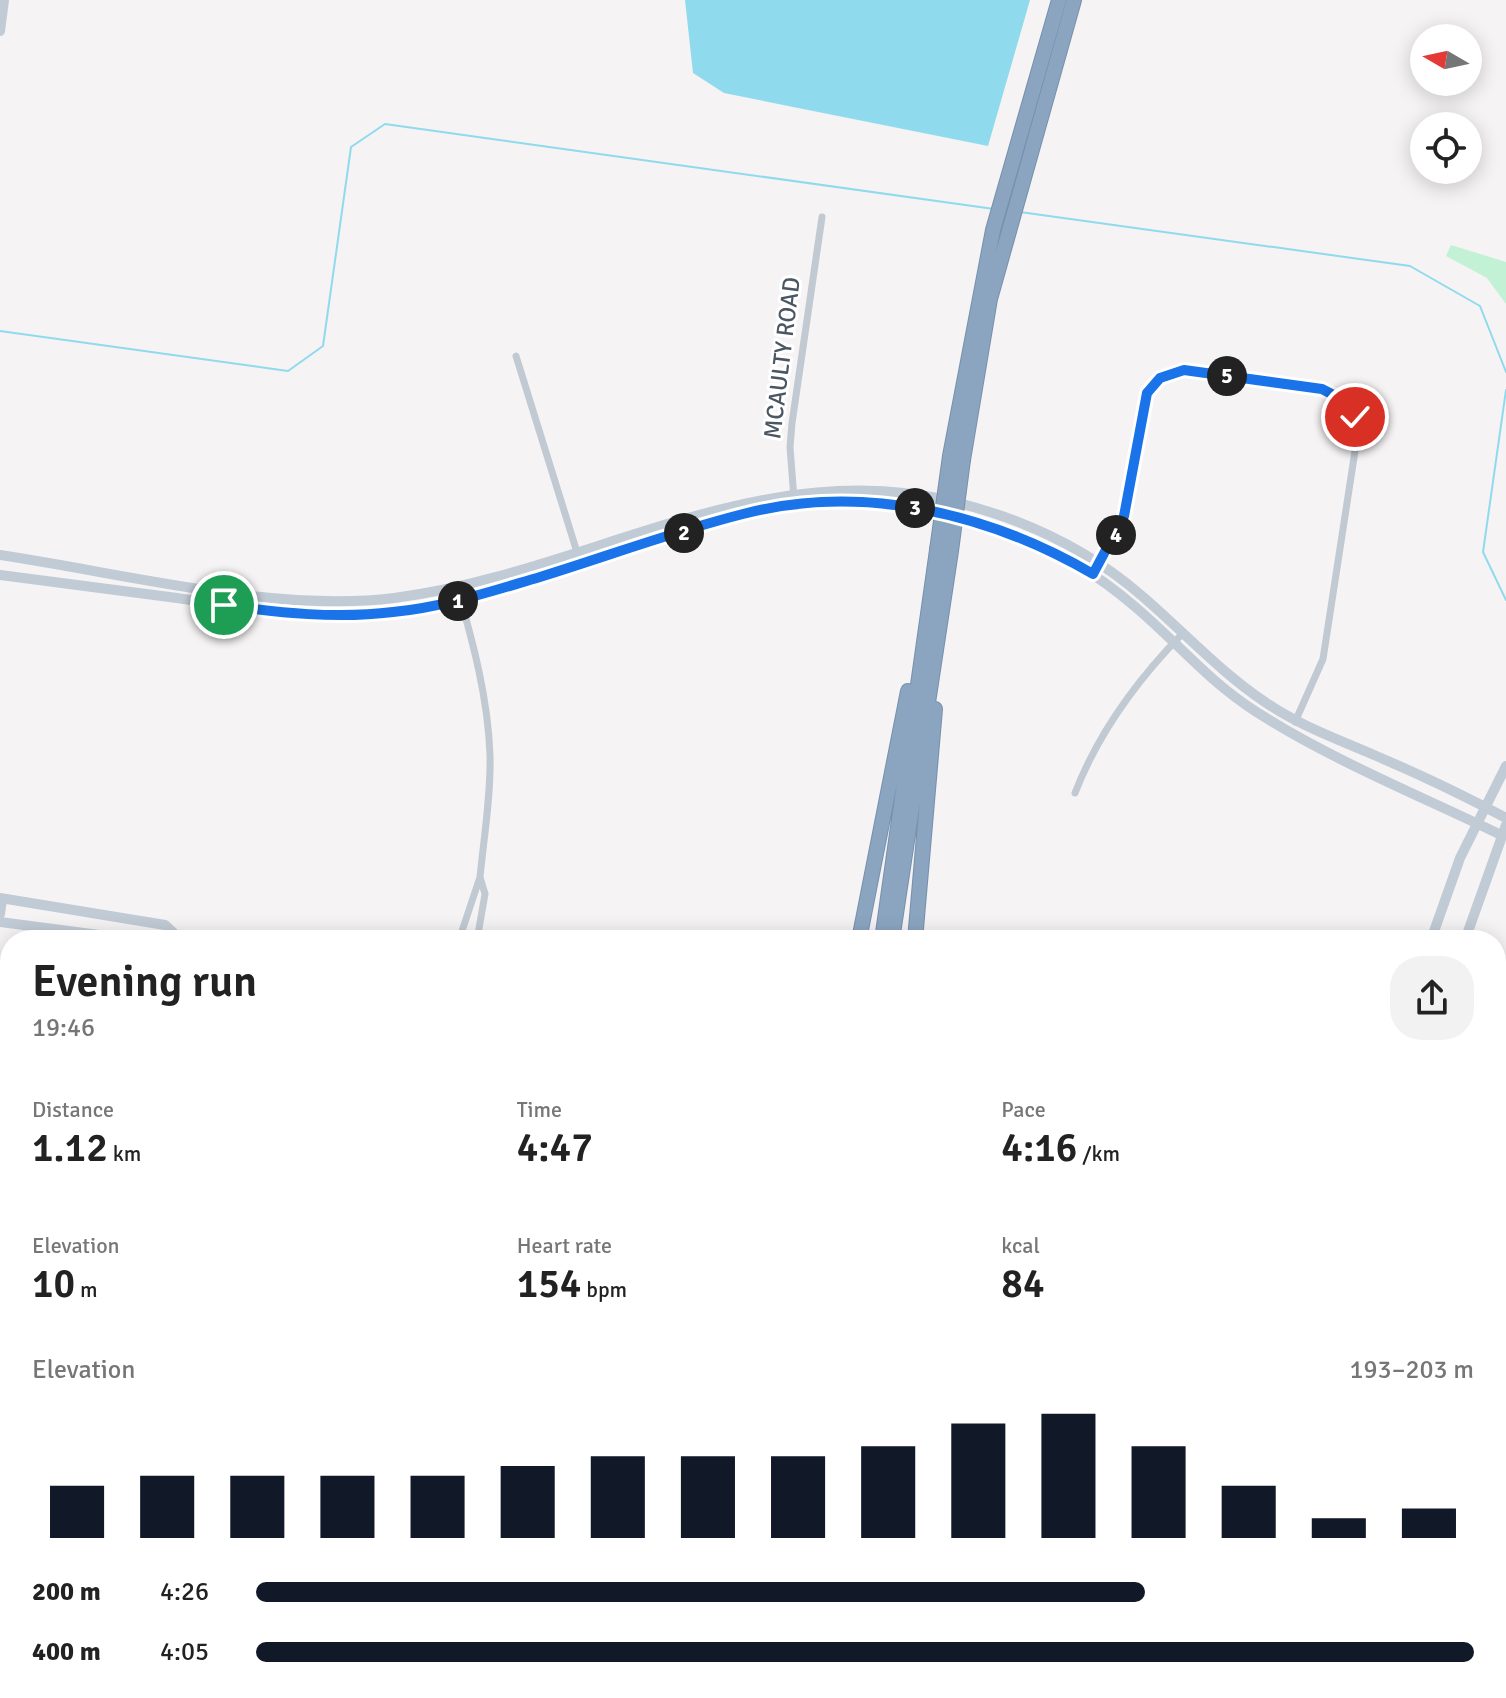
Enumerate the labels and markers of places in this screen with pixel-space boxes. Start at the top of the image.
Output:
pin: 5 [1207,356,1247,396]
pin [1321,383,1389,451]
pin: 3 [895,488,935,528]
pin: 2 [664,513,704,553]
pin: 4 [1096,515,1136,555]
pin [190,571,258,639]
pin: 1 [438,581,478,621]

